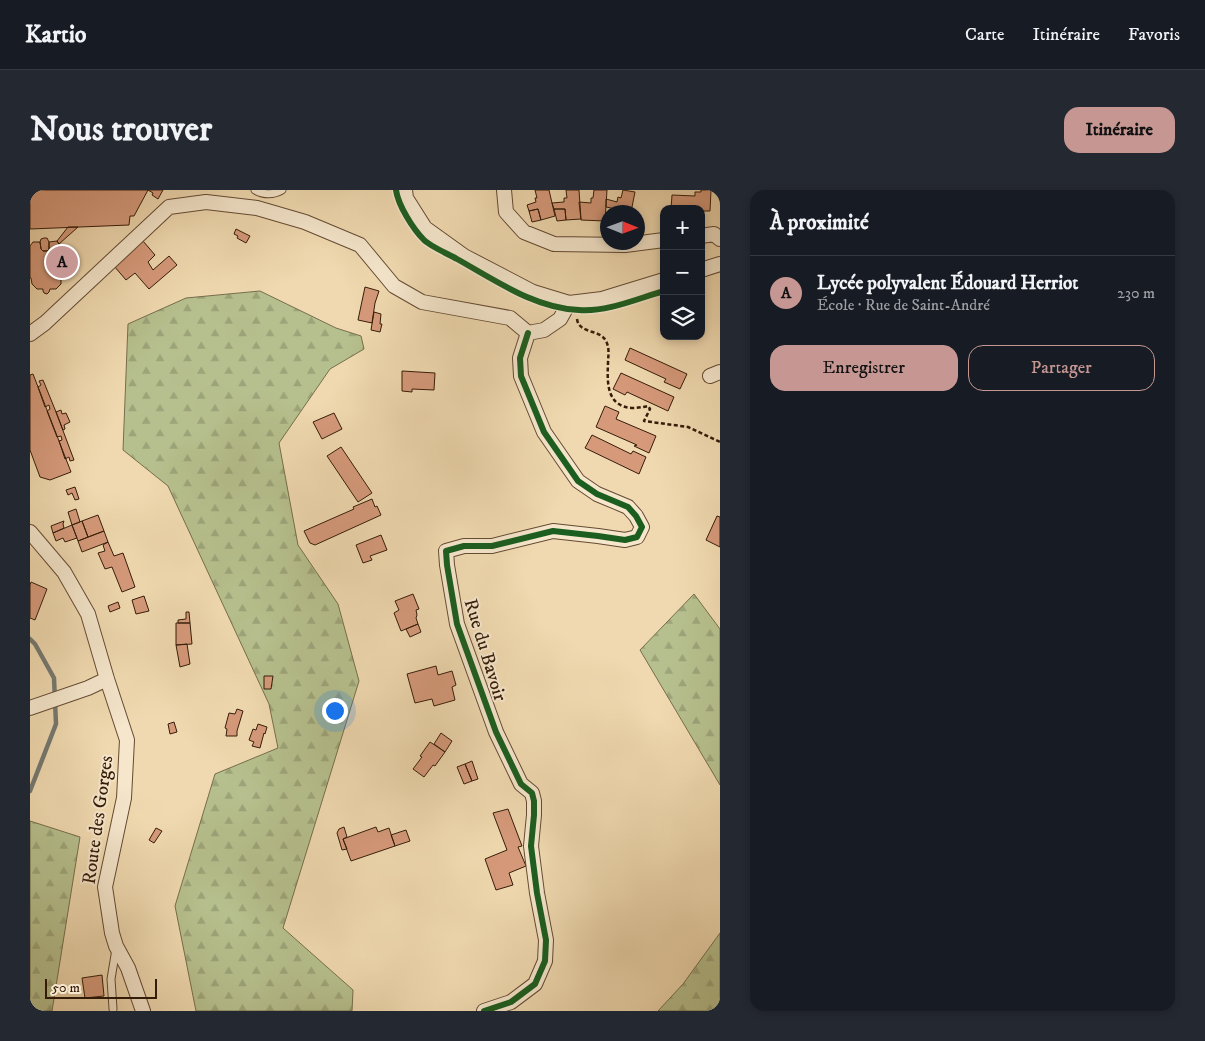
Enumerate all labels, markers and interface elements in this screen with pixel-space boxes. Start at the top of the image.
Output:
text: Kartio [25,20,87,50]
text: Carte [965,24,1005,46]
text: Itinéraire [1033,24,1100,46]
text: Favoris [1128,24,1180,46]
button: Itinéraire [1064,107,1175,153]
text: Nous trouver [30,108,212,152]
north arrow [600,205,645,250]
map controls [660,205,705,340]
button: + [660,205,705,250]
text: À proximité [770,210,869,236]
pin: A [46,243,78,281]
button: − [660,250,705,295]
text: Lycée polyvalent Édouard Herriot [817,272,1078,295]
text: A [781,283,791,303]
text: 230 m [1117,283,1155,303]
button: layers [660,295,705,340]
text: École · Rue de Saint-André [817,295,990,315]
button: Enregistrer [770,345,958,391]
button: Partager [968,345,1155,391]
street label: Rue du Bavoir [459,596,511,704]
your location [322,698,348,724]
street label: Route des Gorges [78,754,118,886]
scale bar [45,976,158,999]
text: 50 m [52,979,80,997]

